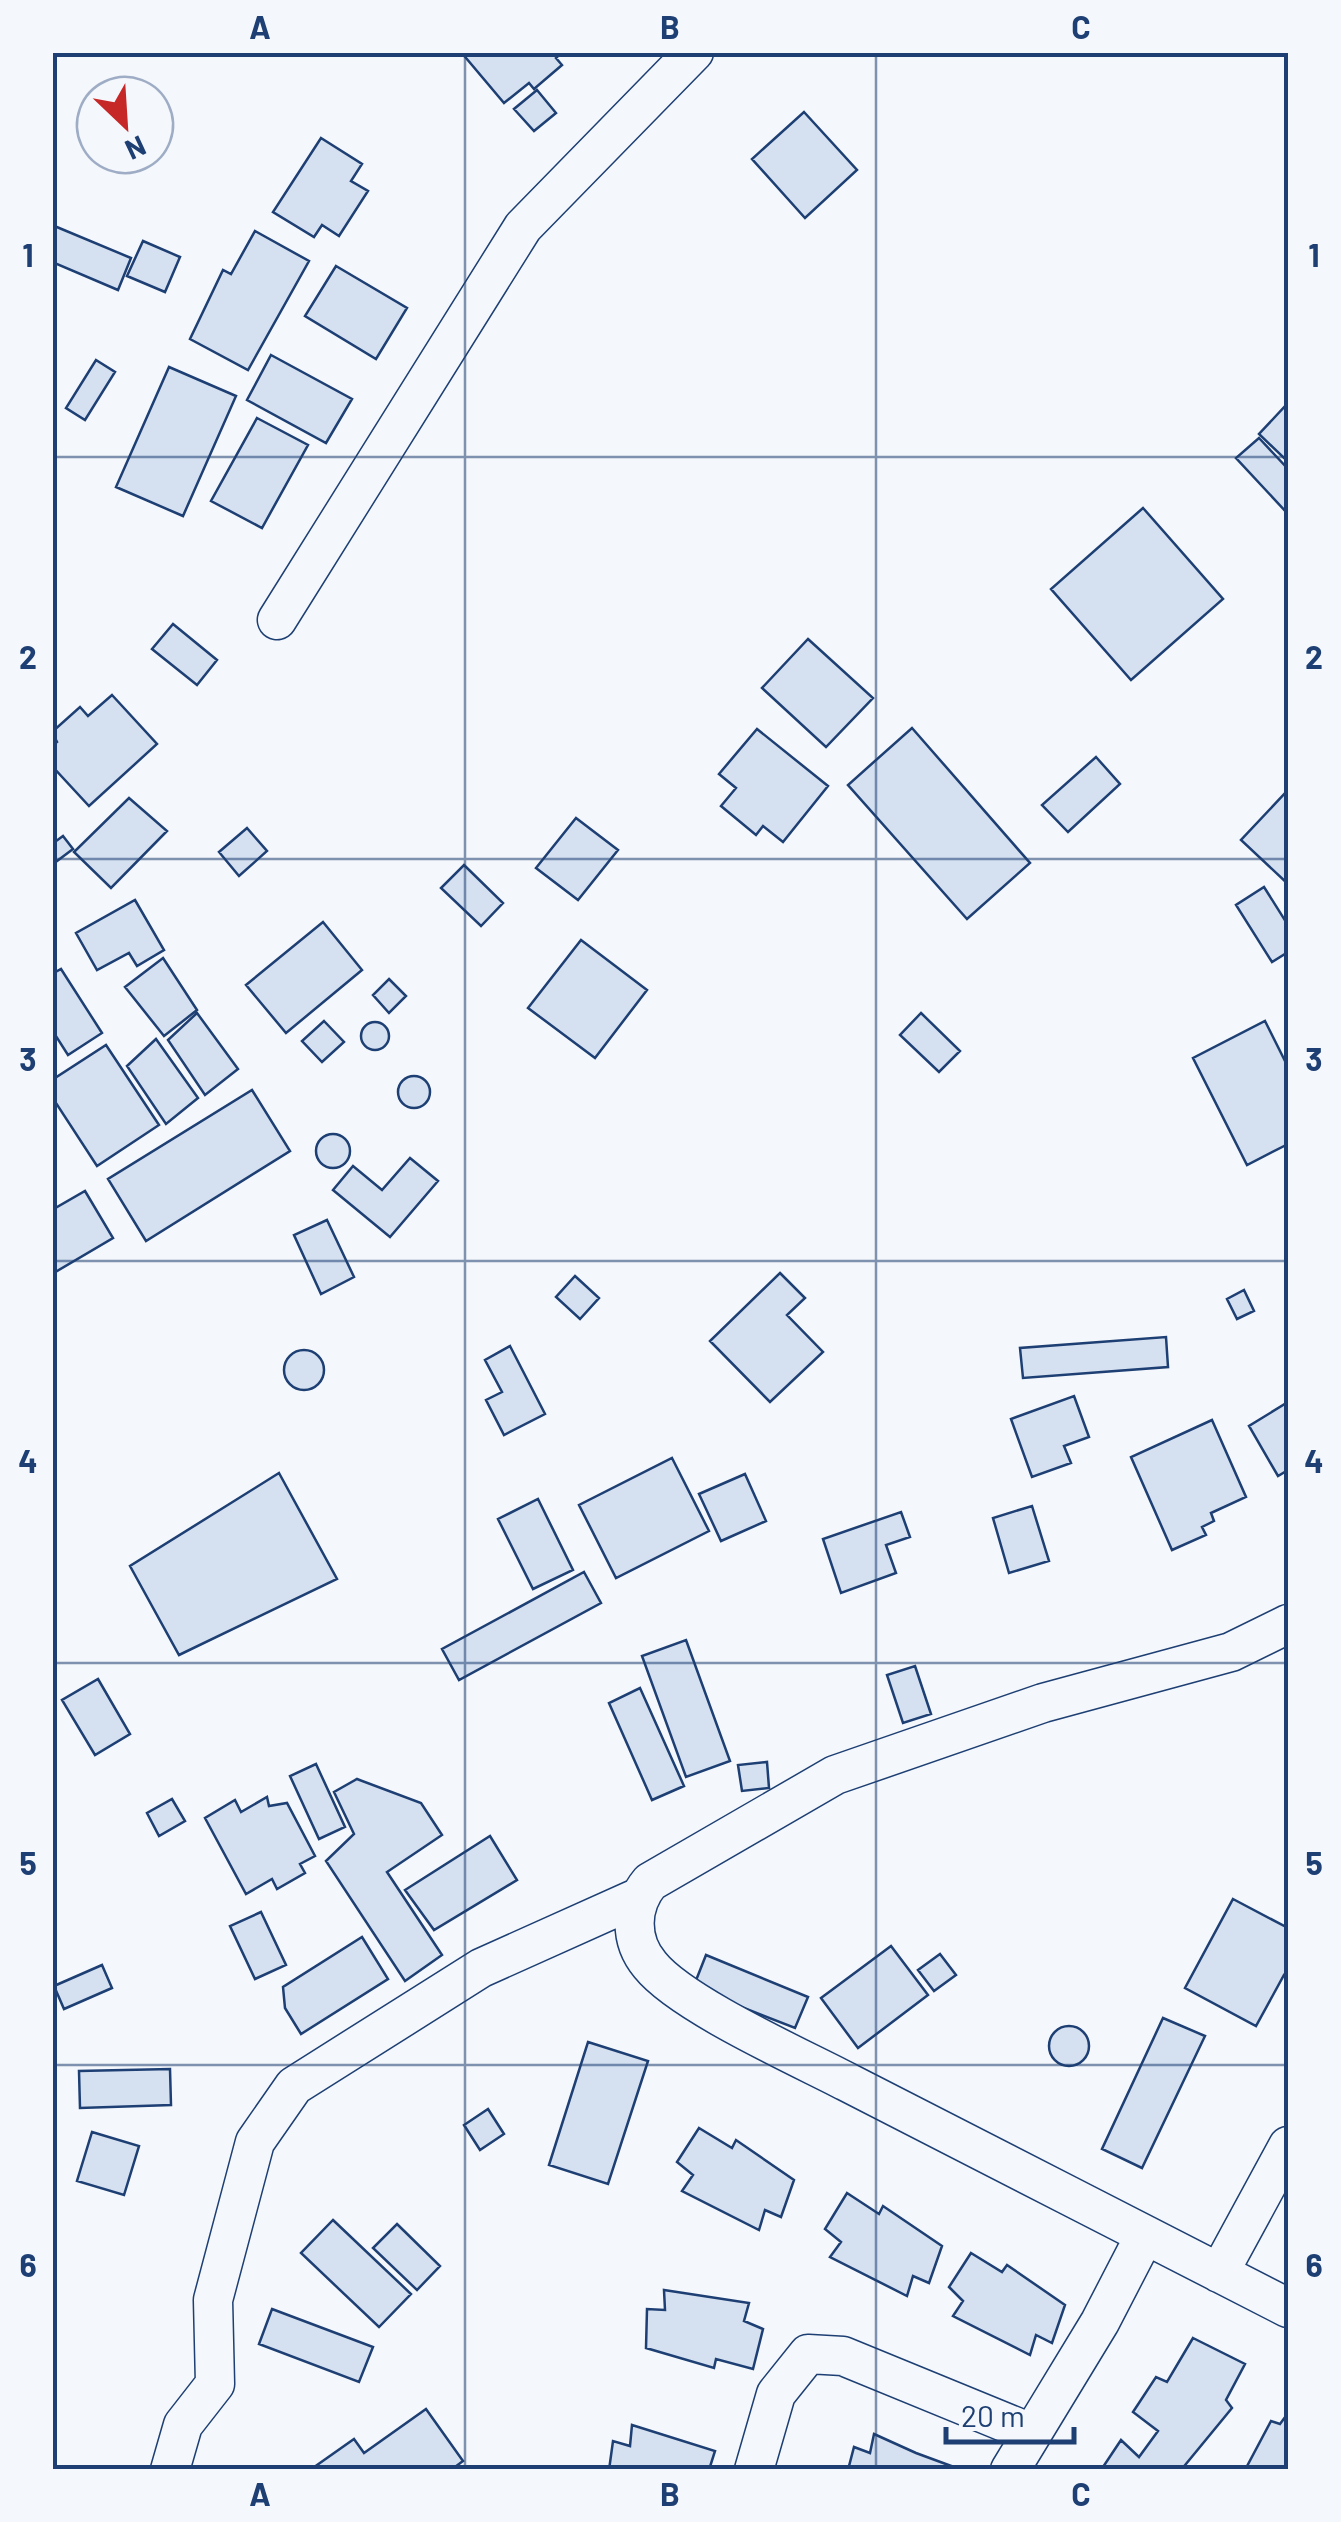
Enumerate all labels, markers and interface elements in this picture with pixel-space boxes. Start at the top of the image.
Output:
text: A [249,7,271,45]
text: B [660,7,680,45]
text: C [1071,7,1091,45]
north arrow [75,75,175,175]
text: N [120,129,152,168]
text: 1 [22,235,34,273]
text: 1 [1308,235,1320,273]
text: 2 [19,637,37,675]
text: 2 [1305,637,1323,675]
text: 3 [19,1039,37,1077]
text: 3 [1305,1039,1323,1077]
text: 4 [18,1441,38,1479]
text: 4 [1304,1441,1324,1479]
text: 5 [19,1843,37,1881]
text: 5 [1305,1843,1323,1881]
text: 6 [19,2245,37,2283]
text: 6 [1305,2245,1323,2283]
scale bar [946,2382,1074,2444]
text: 20 m [961,2397,1025,2433]
text: A [249,2474,271,2512]
text: B [660,2474,680,2512]
text: C [1071,2474,1091,2512]

